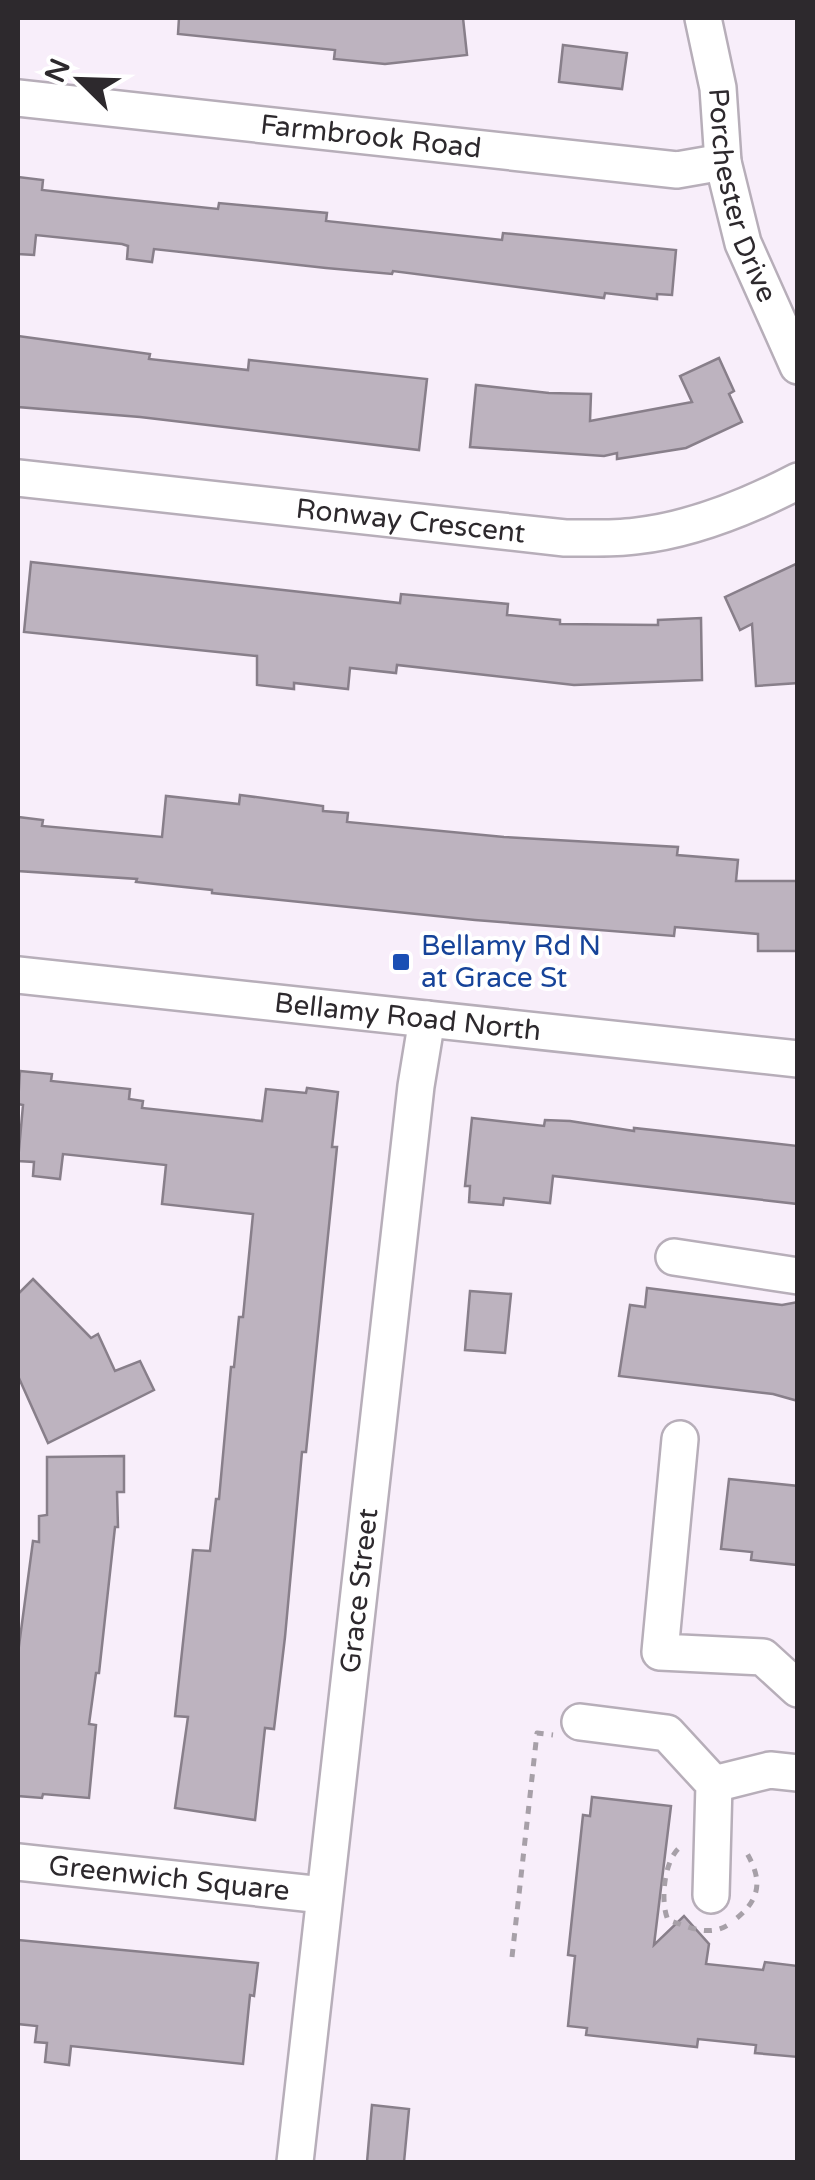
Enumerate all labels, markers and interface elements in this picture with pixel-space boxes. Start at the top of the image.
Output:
north arrow [30,30,130,130]
text: N [38,54,78,88]
street label: Porchester Drive [701,87,784,307]
street label: Farmbrook Road [259,108,483,166]
street label: Ronway Crescent [294,492,527,551]
place label: Bellamy Rd N at Grace St [421,929,601,995]
marker: Bellamy Rd N at Grace St [390,951,412,973]
street label: Bellamy Road North [273,986,543,1048]
street label: Grace Street [333,1506,385,1675]
street label: Greenwich Square [47,1848,291,1908]

